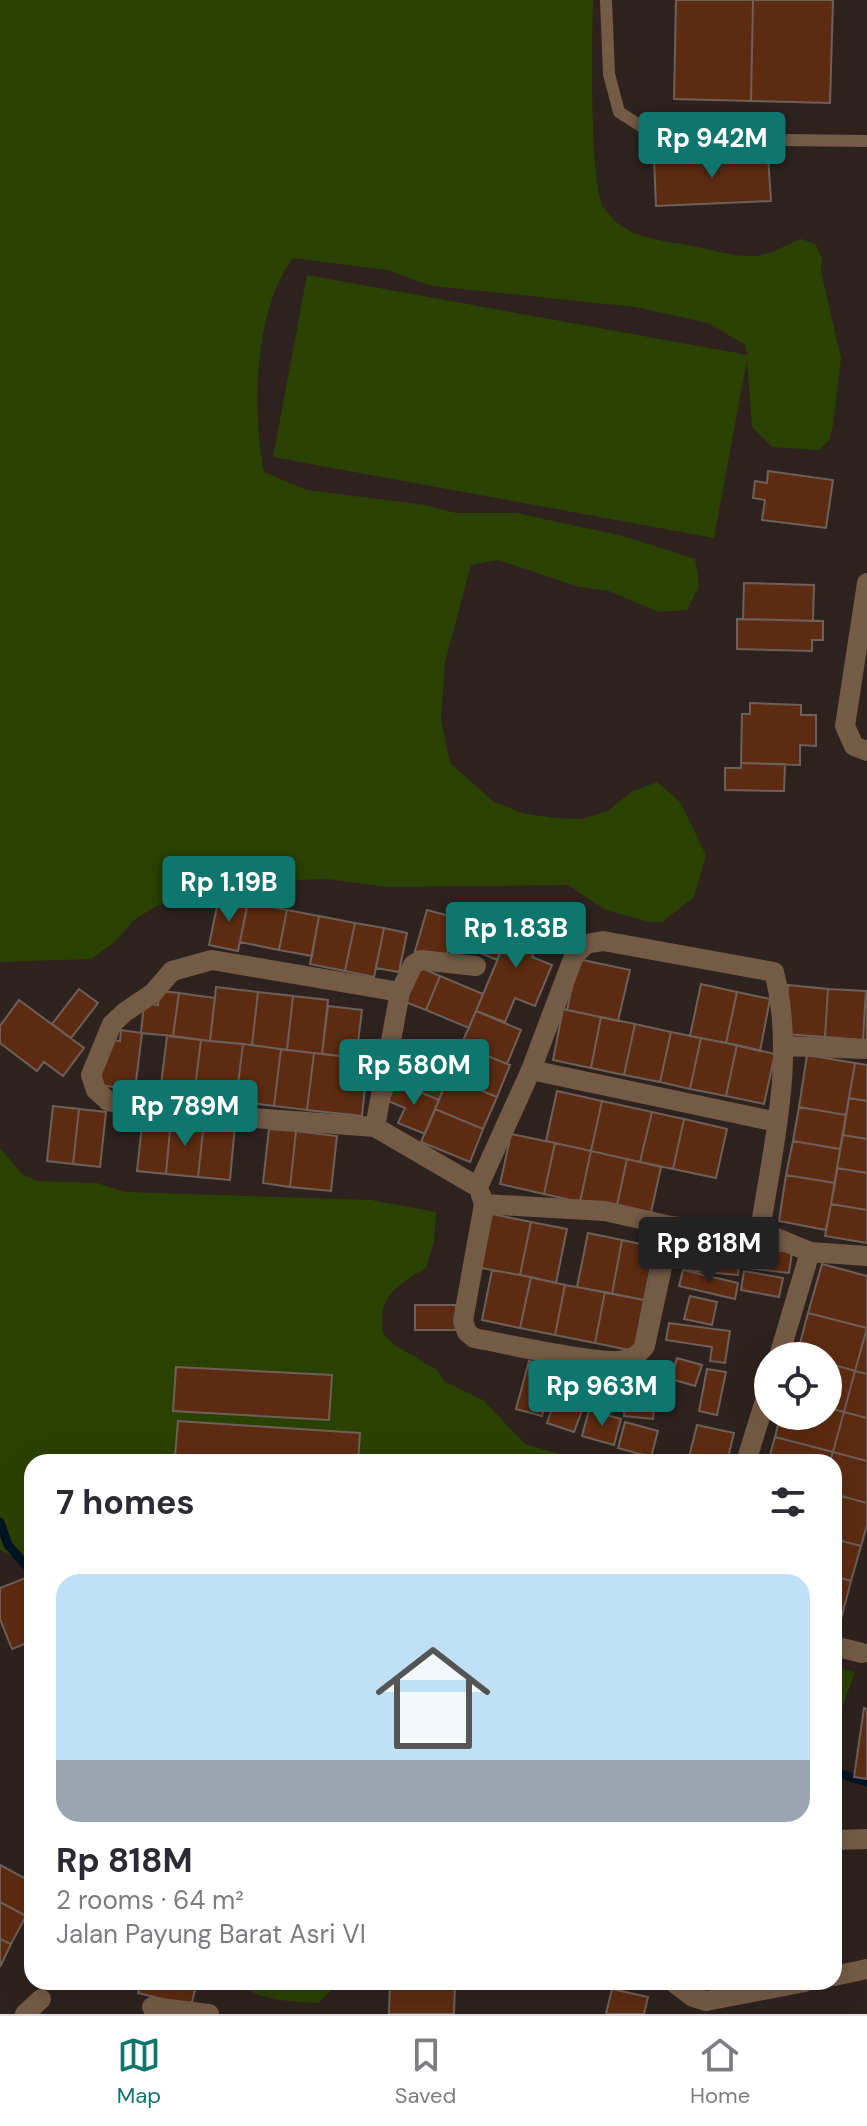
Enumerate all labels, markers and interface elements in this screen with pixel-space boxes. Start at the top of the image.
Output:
pin: Rp 942M [638,112,786,180]
text: Rp 942M [657,121,768,155]
pin: Rp 1.19B [146,856,312,924]
text: Rp 1.19B [180,865,278,899]
pin: Rp 1.83B [433,902,599,970]
text: Rp 1.83B [464,911,568,945]
pin: Rp 580M [340,1039,488,1107]
text: Rp 580M [357,1048,471,1082]
pin: Rp 789M [111,1080,259,1148]
text: Rp 789M [131,1089,239,1123]
pin: Rp 818M [635,1217,783,1285]
text: Rp 818M [657,1226,761,1260]
map controls [754,1342,842,1430]
button: locate [754,1342,842,1430]
pin: Rp 963M [528,1360,676,1428]
text: Rp 963M [546,1369,658,1403]
text: 7 homes [56,1480,195,1525]
icon: filters [766,1480,810,1524]
icon: home [361,1626,505,1770]
text: Rp 818M [56,1838,193,1883]
text: 2 rooms · 64 m² [56,1883,244,1917]
text: Jalan Payung Barat Asri VI [56,1917,366,1951]
tab: Map [117,2033,161,2110]
tab: Saved [395,2033,456,2110]
tab: Home [690,2033,750,2110]

